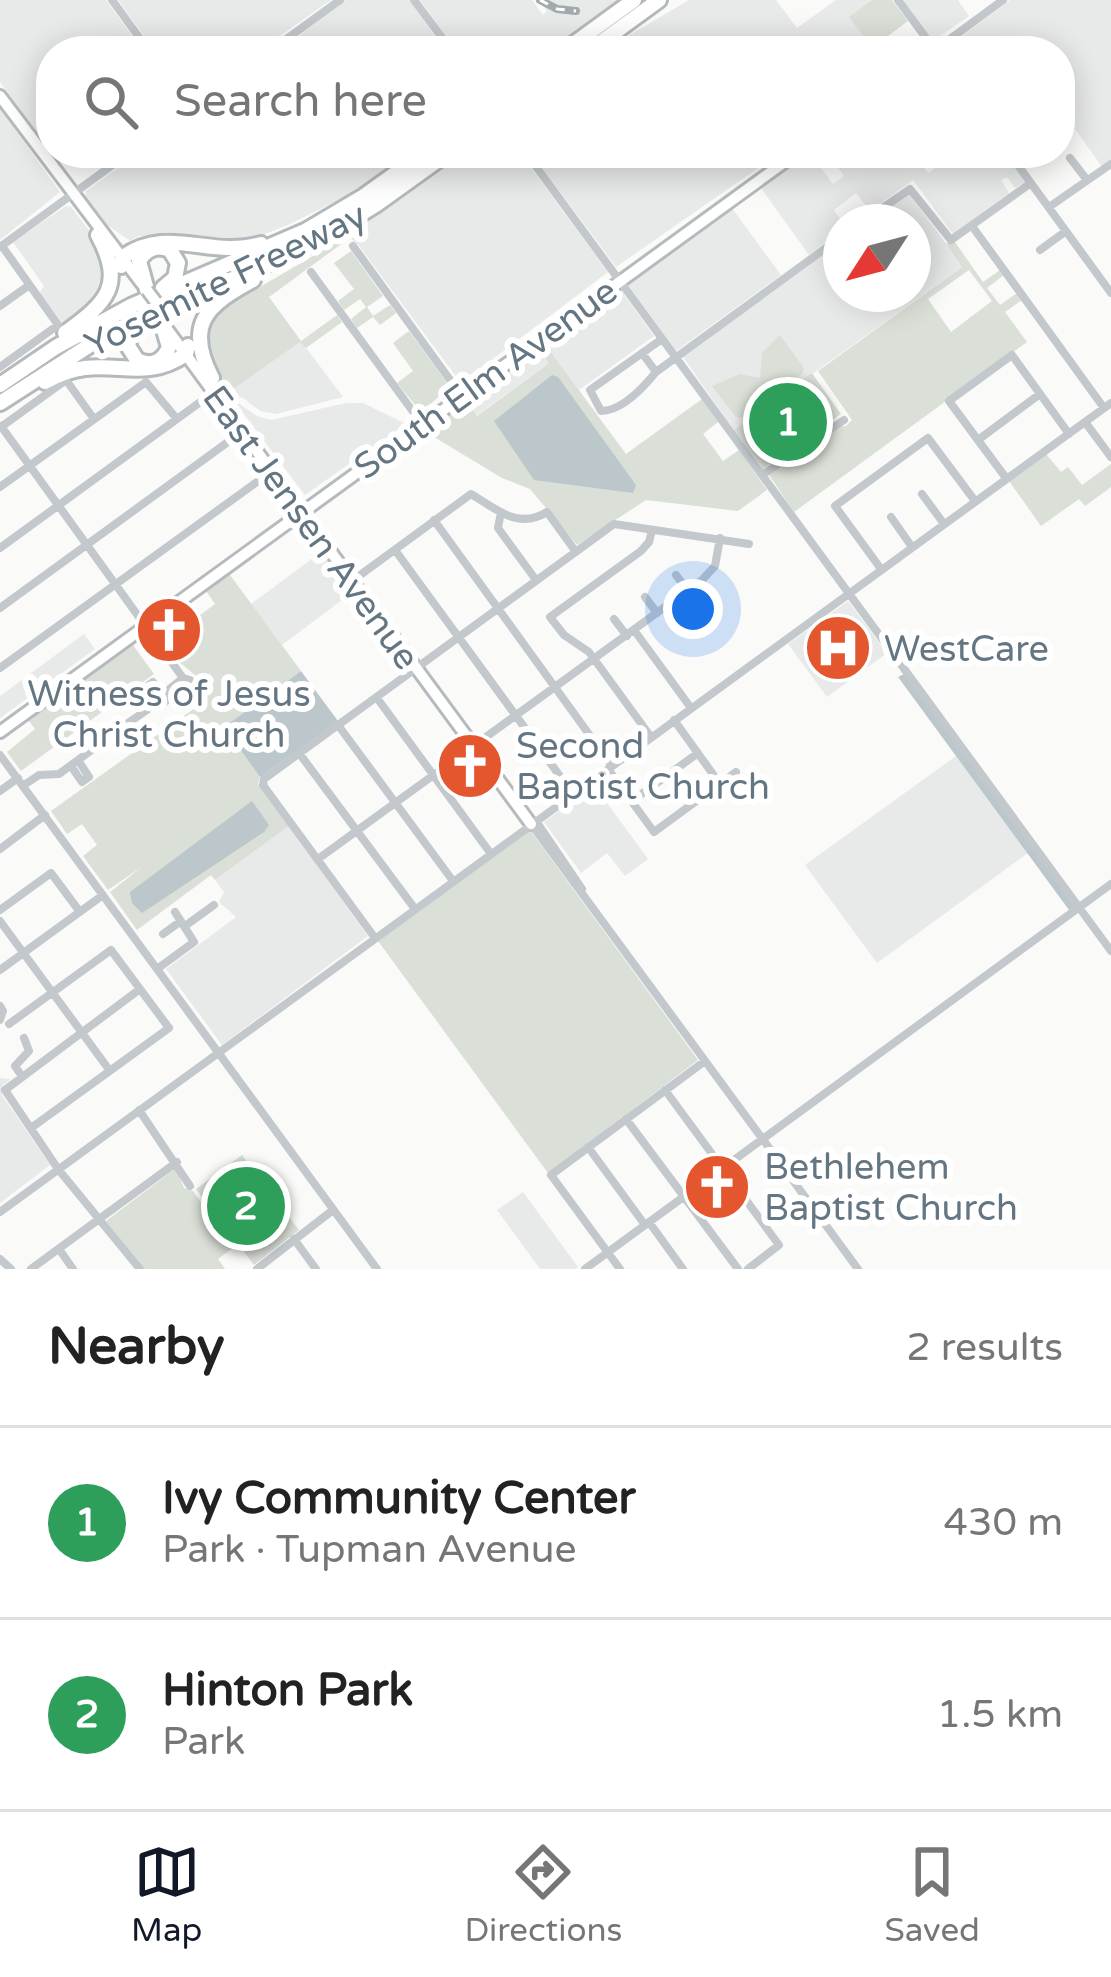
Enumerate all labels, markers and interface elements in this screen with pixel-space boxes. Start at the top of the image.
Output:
search box [36,36,1075,168]
icon: search [78,69,144,135]
text: Search here [174,75,427,129]
street label: Yosemite Freeway [78,194,373,367]
north arrow [823,204,931,312]
street label: South Elm Avenue [346,269,626,489]
pin: 1 [749,377,827,467]
street label: East Jensen Avenue [193,378,428,678]
your location [663,579,723,639]
church icon: Witness of Jesus Christ Church [134,595,204,665]
hospital icon: WestCare [803,613,873,683]
place label: WestCare [884,628,1049,671]
place label: Witness of Jesus Christ Church [27,673,311,757]
place label: Second Baptist Church [516,725,770,809]
church icon: Second Baptist Church [435,731,505,801]
place label: Bethlehem Baptist Church [764,1146,1018,1230]
church icon: Bethlehem Baptist Church [682,1152,752,1222]
pin: 2 [207,1161,285,1251]
text: Nearby [48,1316,225,1378]
text: 2 results [906,1324,1063,1371]
text: Ivy Community Center [162,1472,636,1526]
text: 1 [75,1499,99,1546]
text: 430 m [944,1499,1063,1546]
text: Park · Tupman Avenue [162,1526,577,1573]
text: Hinton Park [162,1664,413,1718]
text: 2 [75,1691,99,1738]
text: 1.5 km [937,1691,1063,1738]
text: Park [162,1718,245,1765]
tab: Map [131,1839,202,1950]
tab: Directions [464,1839,622,1950]
tab: Saved [885,1839,980,1950]

